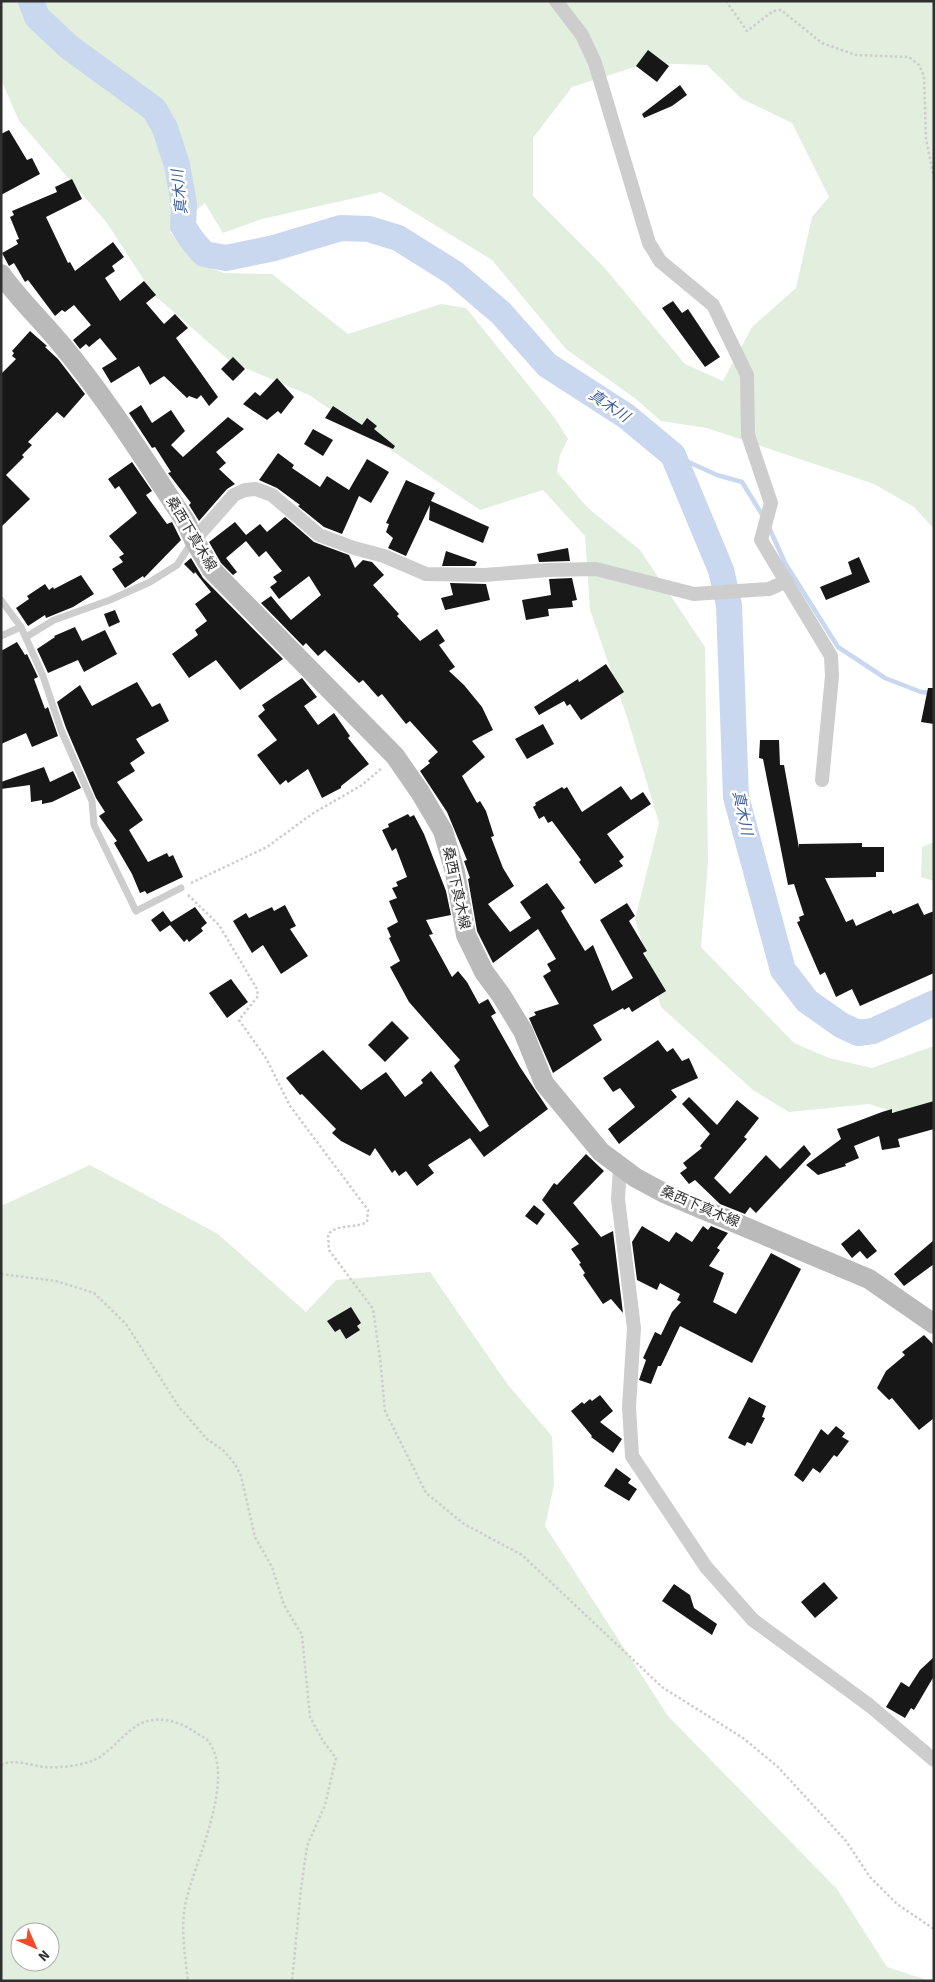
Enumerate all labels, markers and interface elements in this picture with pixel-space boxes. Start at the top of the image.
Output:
water label: 真木川 [167,167,193,215]
water label: 真木川 [584,385,635,428]
street label: 桑西下真木線 [161,493,221,575]
water label: 真木川 [727,789,757,839]
street label: 桑西下真木線 [437,845,475,931]
street label: 桑西下真木線 [657,1181,743,1233]
north arrow [10,1922,60,1972]
text: N [33,1945,54,1966]

